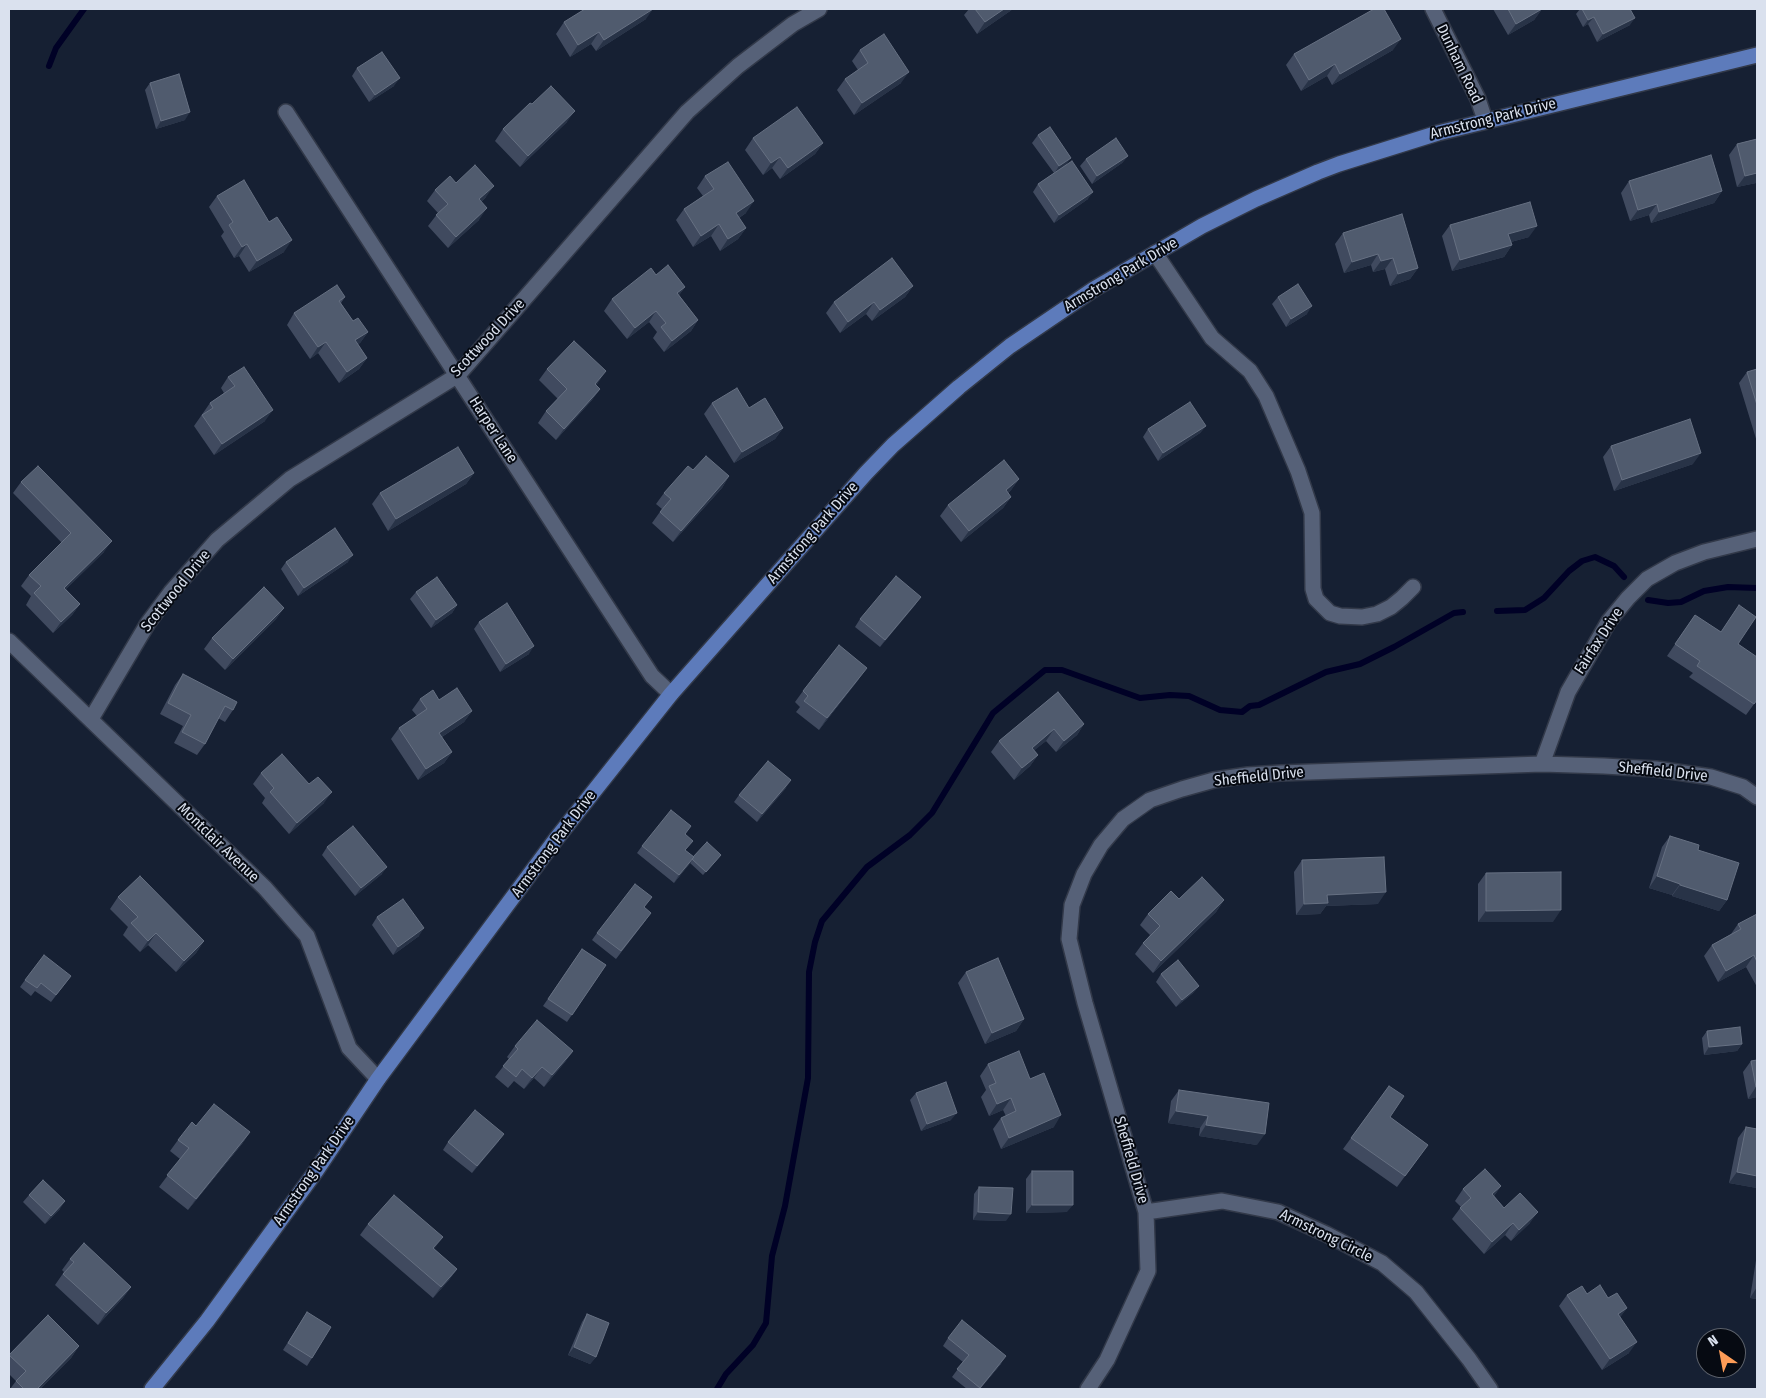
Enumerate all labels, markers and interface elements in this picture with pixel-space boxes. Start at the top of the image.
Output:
street label: Dunham Road [1432,21,1486,107]
street label: Armstrong Park Drive [1428,95,1558,143]
street label: Armstrong Park Drive [1061,234,1181,316]
street label: Scottwood Drive [447,295,529,381]
street label: Harper Lane [465,394,521,466]
street label: Armstrong Park Drive [764,478,862,588]
street label: Scottwood Drive [137,546,215,636]
street label: Fairfax Drive [1571,604,1627,678]
street label: Sheffield Drive [1617,758,1709,786]
street label: Sheffield Drive [1213,763,1305,791]
street label: Armstrong Park Drive [508,787,600,901]
street label: Montclair Avenue [173,800,263,886]
street label: Armstrong Park Drive [270,1113,358,1229]
street label: Sheffield Drive [1110,1114,1152,1206]
street label: Armstrong Circle [1277,1206,1375,1266]
north arrow [1696,1328,1746,1378]
text: N [1705,1331,1721,1350]

